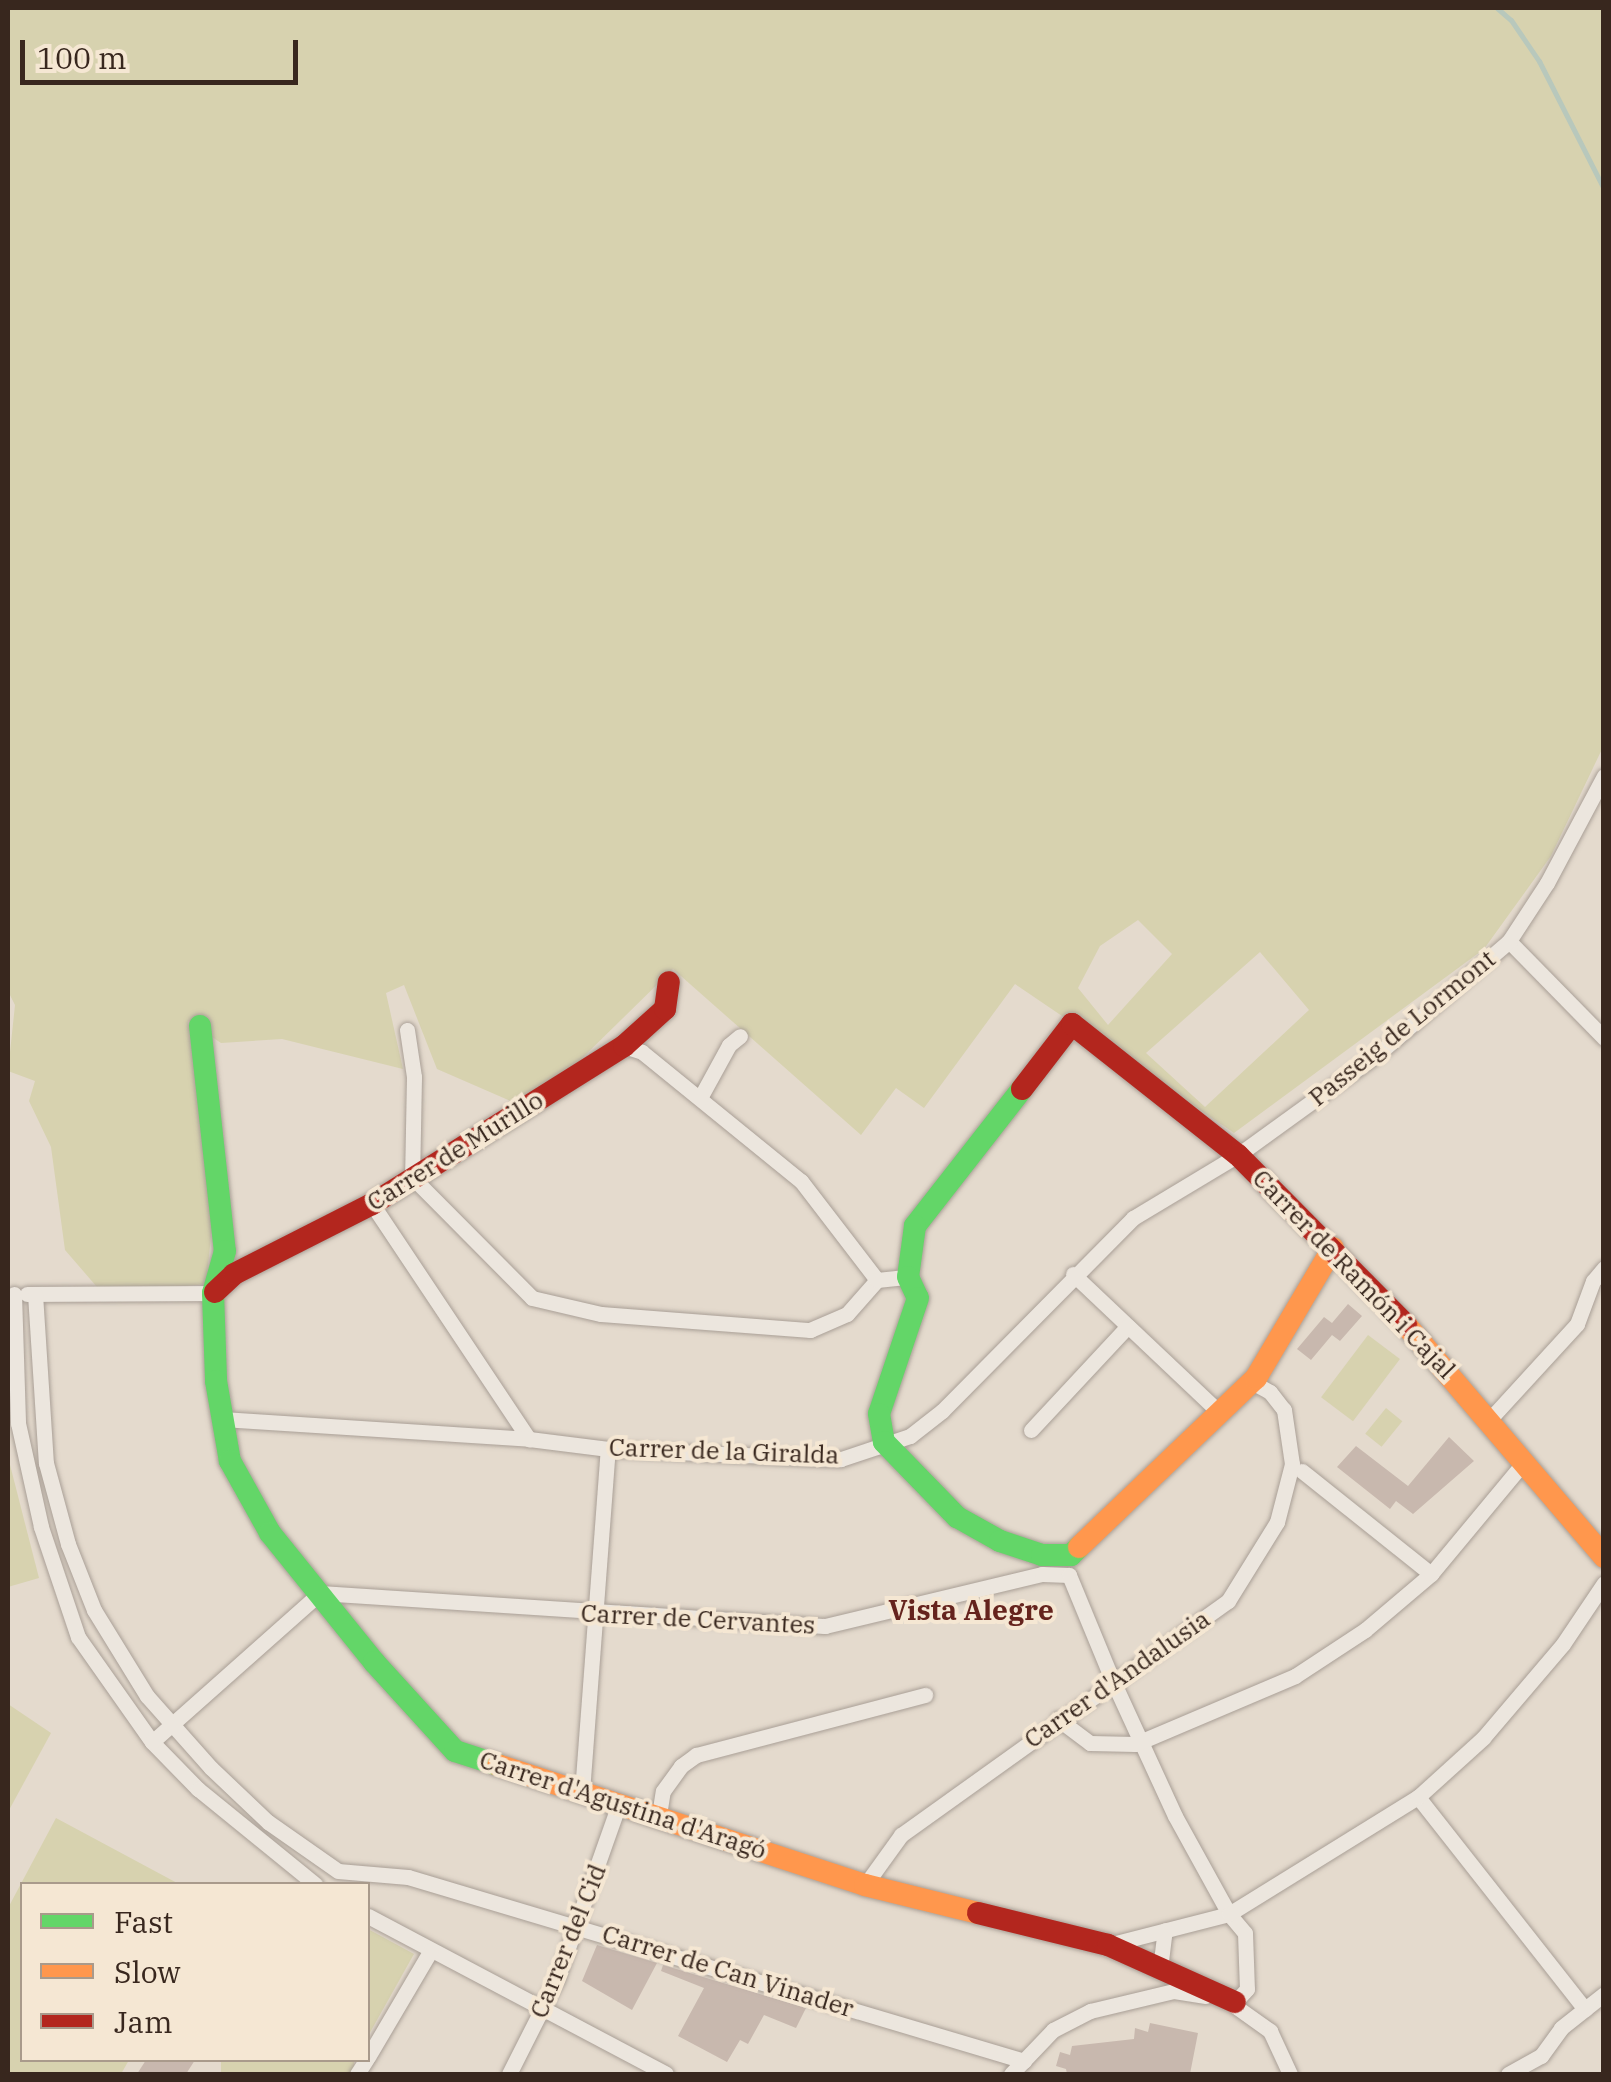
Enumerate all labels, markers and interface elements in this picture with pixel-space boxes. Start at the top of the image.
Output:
scale bar [25,20,302,82]
text: 100 m [37,38,127,77]
street label: Passeig de Lormont [1303,944,1501,1112]
street label: Carrer de Murillo [361,1085,549,1217]
street label: Carrer de Ramón i Cajal [1246,1163,1462,1385]
street label: Carrer de la Giralda [608,1432,840,1470]
district label: Vista Alegre [888,1593,1054,1627]
street label: Carrer de Cervantes [580,1598,816,1640]
street label: Carrer d'Andalusia [1018,1604,1216,1754]
street label: Carrer d'Agustina d'Aragó [476,1744,770,1866]
street label: Carrer del Cid [524,1860,612,2022]
legend [20,1882,370,2062]
text: Fast [114,1902,173,1941]
street label: Carrer de Can Vinader [599,1918,857,2024]
text: Slow [114,1952,181,1991]
text: Jam [114,2002,173,2041]

